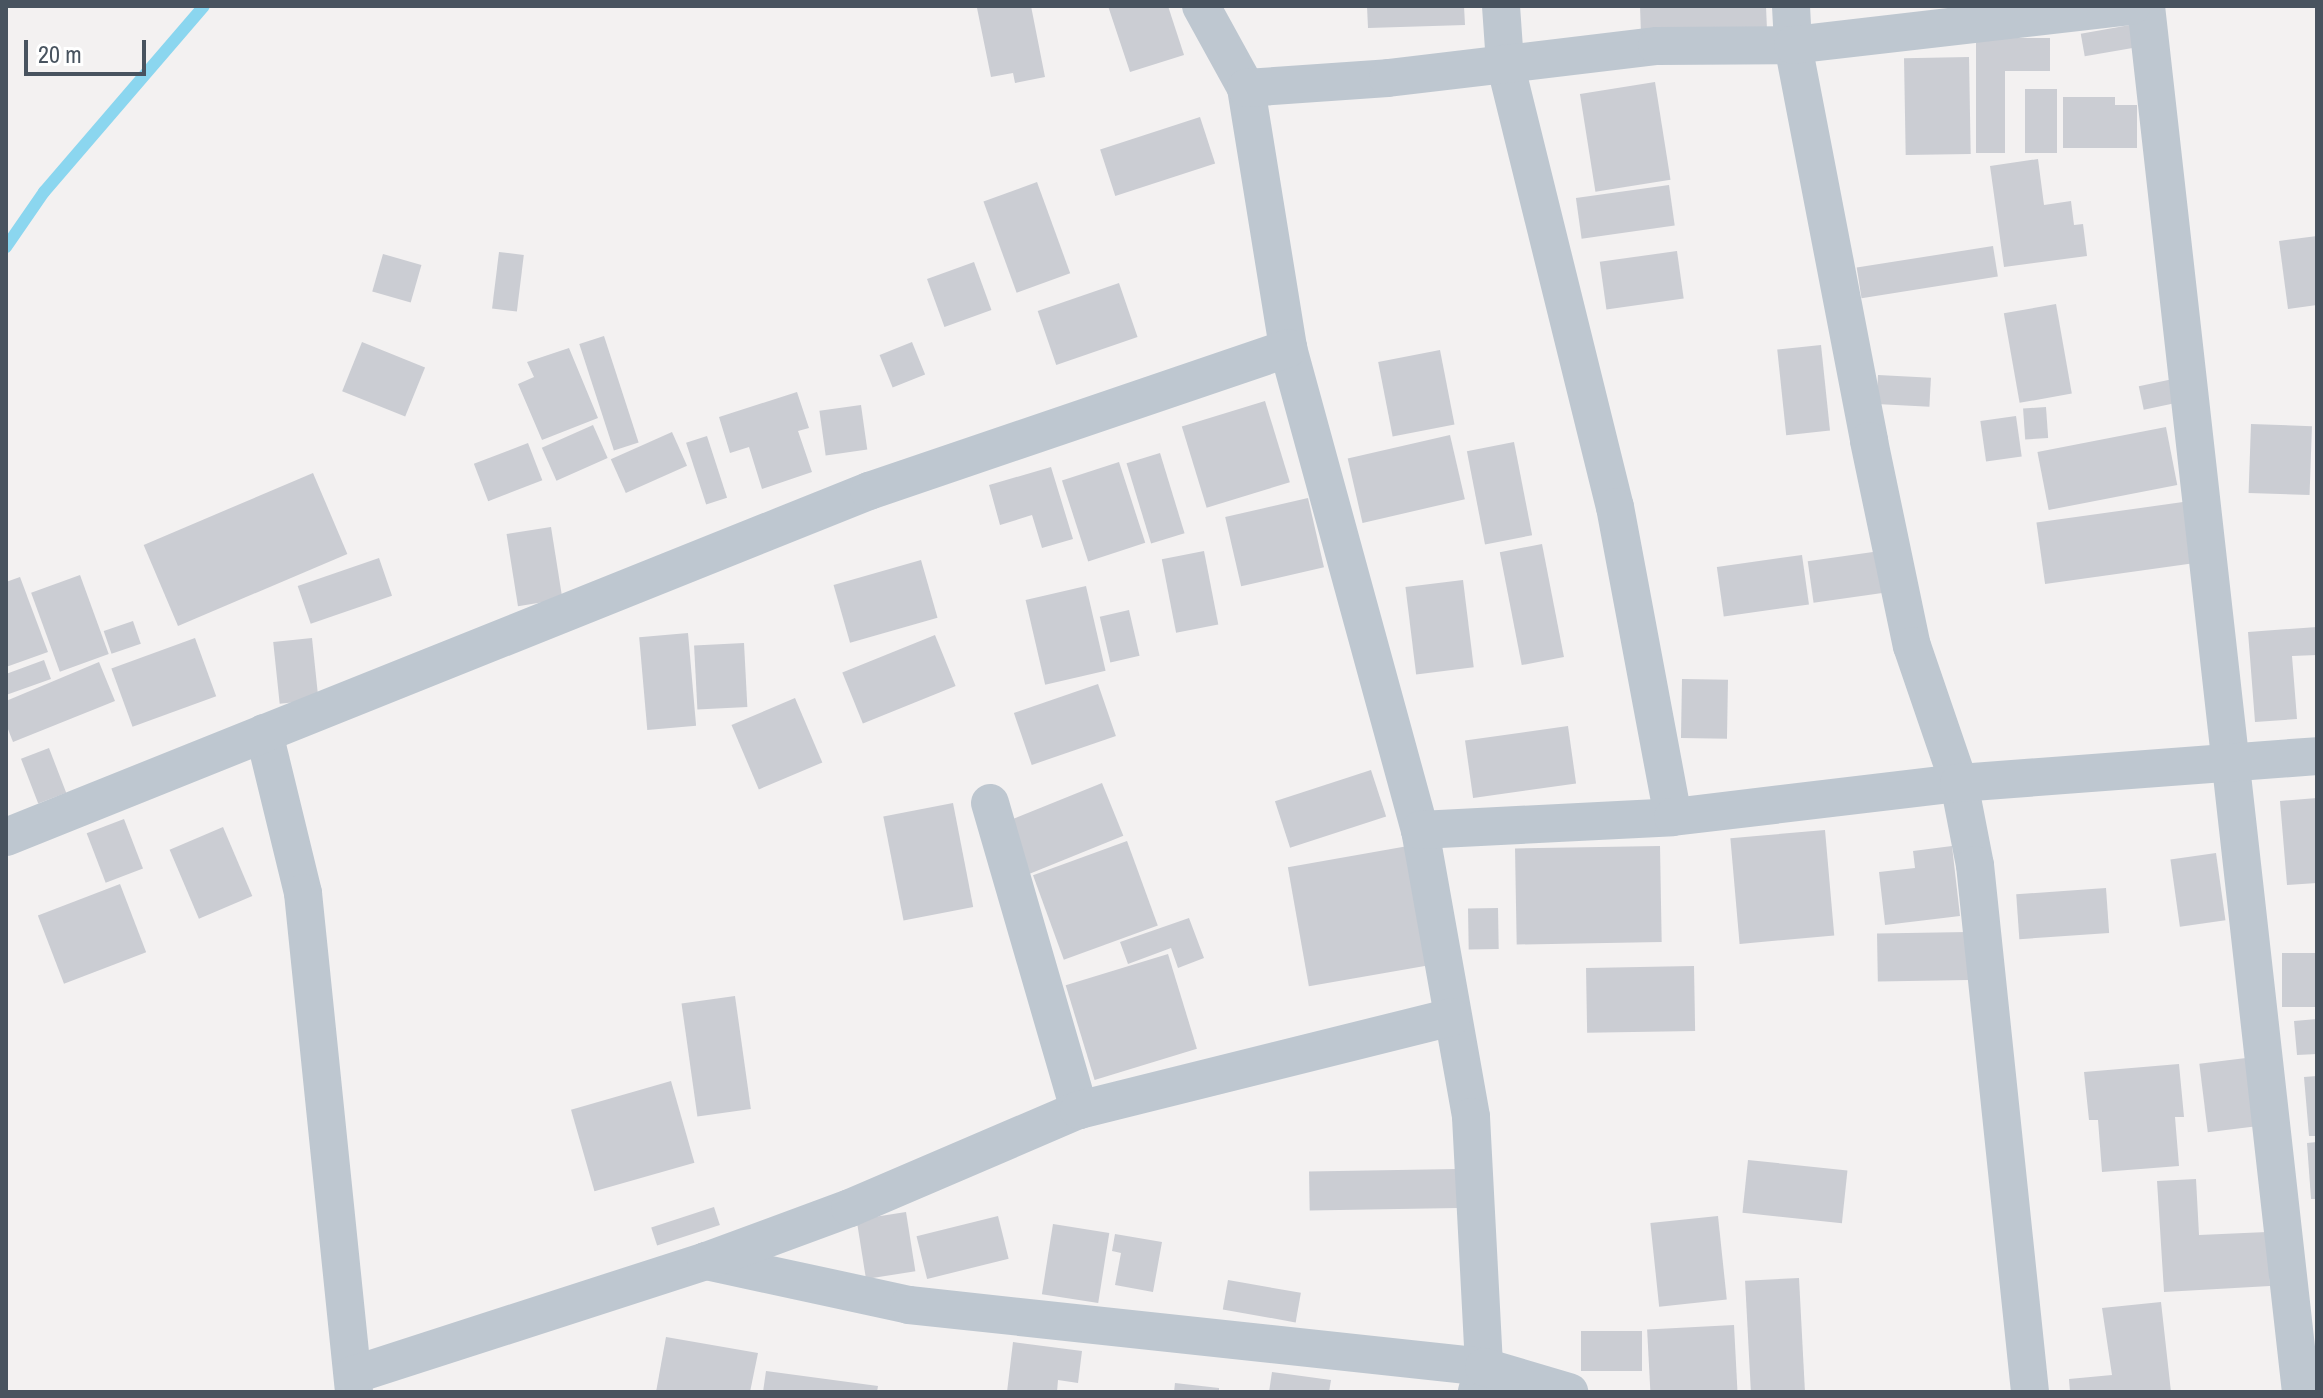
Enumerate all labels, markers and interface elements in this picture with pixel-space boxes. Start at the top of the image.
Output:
scale bar [28,24,150,74]
text: 20 m [38,38,82,70]

